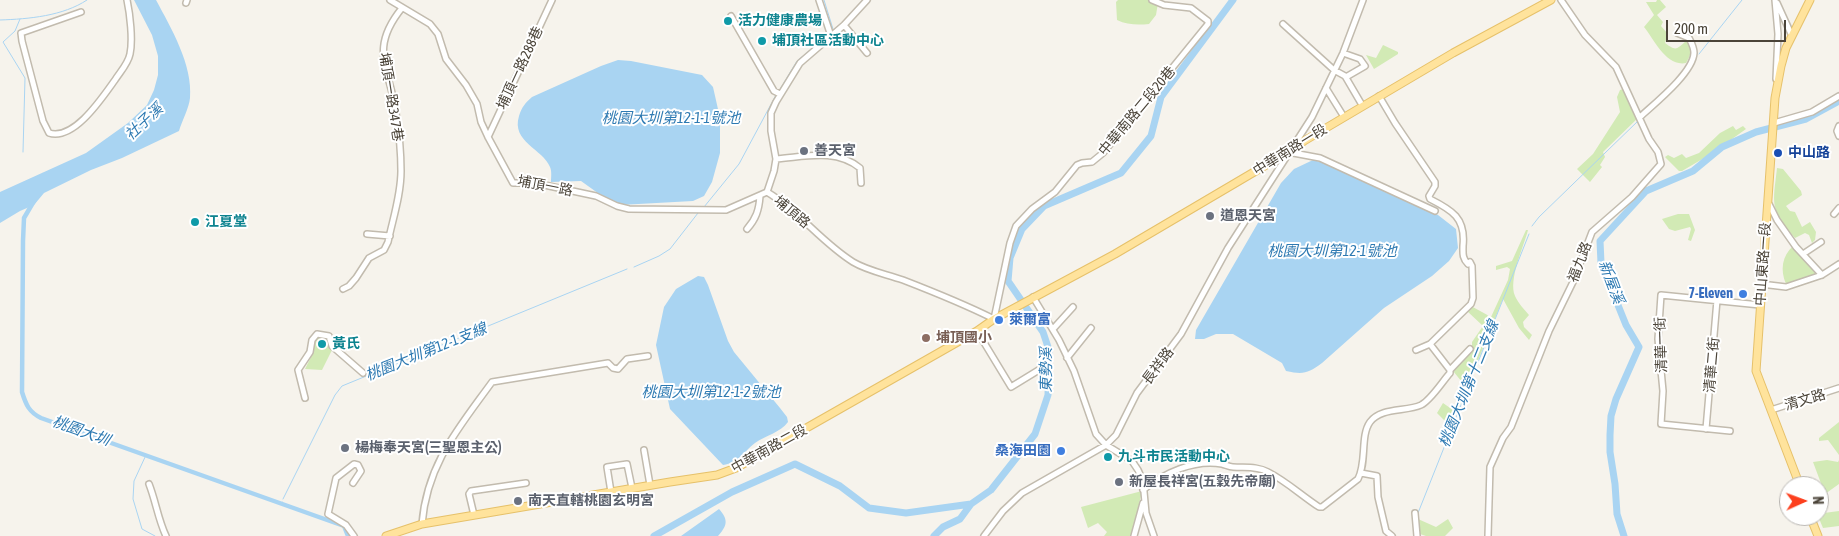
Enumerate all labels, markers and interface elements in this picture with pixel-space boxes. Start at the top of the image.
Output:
scale bar [1669,10,1789,42]
place label: 活力健康農場 [738,13,822,29]
marker: 活力健康農場 [722,15,734,27]
text: 200 m [1674,20,1708,37]
street label: 埔頂一路288巷 [493,24,547,112]
place label: 埔頂社區活動中心 [772,33,884,49]
marker: 埔頂社區活動中心 [756,35,768,47]
street label: 埔頂一路347巷 [376,51,406,143]
street label: 中華南路二段20巷 [1095,63,1179,159]
water label: 社子溪 [121,100,167,144]
water label: 桃園大圳第12-1-1號池 [602,109,740,127]
street label: 中華南路一段 [1250,121,1330,179]
place label: 善天宮 [814,143,856,159]
marker: 善天宮 [798,145,810,157]
place label: 中山路 [1788,145,1830,161]
marker: 中山路 [1772,147,1784,159]
street label: 埔頂一路 [516,172,574,200]
street label: 埔頂路 [771,192,813,232]
place label: 道恩天宮 [1220,208,1276,224]
marker: 道恩天宮 [1204,210,1216,222]
place label: 江夏堂 [205,214,247,230]
marker: 江夏堂 [189,216,201,228]
street label: 中山東路一段 [1752,222,1774,306]
street label: 福九路 [1565,239,1595,285]
water label: 桃園大圳第12-1號池 [1267,242,1397,260]
water label: 新屋溪 [1595,258,1627,306]
place label: 7-Eleven [1688,286,1733,302]
marker: 7-Eleven [1737,288,1749,300]
place label: 萊爾富 [1009,312,1051,328]
marker: 萊爾富 [993,314,1005,326]
street label: 清華一街 [1652,317,1670,373]
water label: 桃園大圳第十二支線 [1435,318,1503,450]
water label: 桃園大圳第12-1支線 [363,319,489,385]
place label: 埔頂國小 [936,330,992,346]
marker: 埔頂國小 [920,332,932,344]
place label: 黃氏 [332,336,360,352]
street label: 清華二街 [1701,336,1723,394]
marker: 黃氏 [316,338,328,350]
street label: 長祥路 [1139,344,1177,388]
water label: 東勢溪 [1037,348,1055,392]
water label: 桃園大圳第12-1-2號池 [641,383,781,401]
street label: 清文路 [1782,386,1828,414]
water label: 桃園大圳 [50,412,112,450]
street label: 中華南路二段 [728,421,810,477]
place label: 楊梅奉天宮(三聖恩主公) [355,440,502,456]
marker: 楊梅奉天宮(三聖恩主公) [339,442,351,454]
place label: 桑海田園 [995,443,1051,459]
marker: 桑海田園 [1055,445,1067,457]
place label: 九斗市民活動中心 [1118,449,1230,465]
marker: 九斗市民活動中心 [1102,451,1114,463]
place label: 新屋長祥宮(五穀先帝廟) [1129,474,1276,490]
marker: 新屋長祥宮(五穀先帝廟) [1113,476,1125,488]
north arrow [1779,476,1829,526]
place label: 南天直轄桃園玄明宮 [528,493,654,509]
marker: 南天直轄桃園玄明宮 [512,495,524,507]
text: N [1810,496,1826,505]

